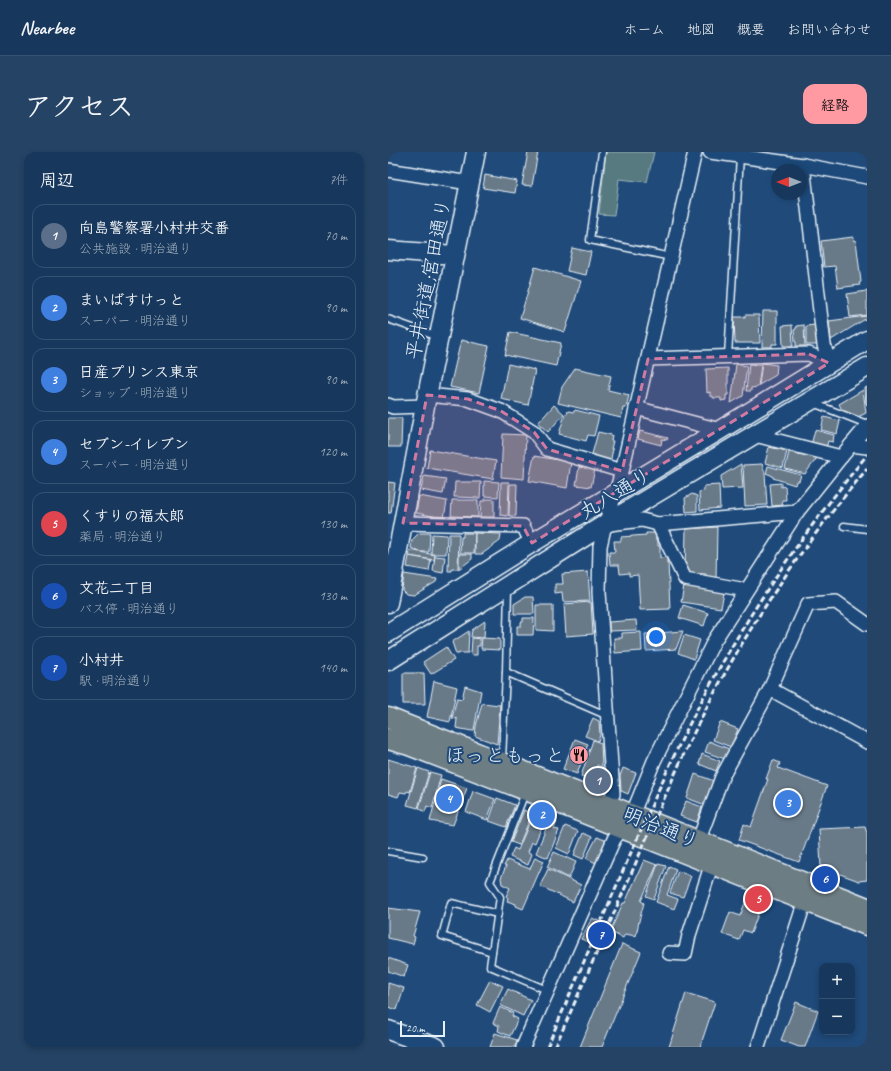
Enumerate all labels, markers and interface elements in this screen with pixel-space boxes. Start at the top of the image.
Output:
text: Nearbee [20,16,74,40]
text: ホーム [624,21,665,38]
text: 地図 [687,21,715,38]
text: 概要 [737,21,765,38]
text: お問い合わせ [787,21,871,38]
button: 経路 [803,84,867,124]
text: アクセス [24,89,134,124]
north arrow [771,164,807,200]
text: 周辺 [40,170,74,191]
text: 7件 [329,172,348,188]
street label: 平井街道;宮田通り [401,196,456,362]
text: 向島警察署小村井交番 [79,219,229,238]
text: 1 [51,228,57,244]
text: 70 m [325,228,347,244]
text: 公共施設 · 明治通り [79,241,192,257]
text: まいばすけっと [79,291,184,310]
text: 2 [51,300,57,316]
text: 90 m [325,300,347,316]
text: スーパー · 明治通り [79,313,191,329]
text: 日産プリンス東京 [79,363,199,382]
text: 3 [51,372,57,388]
text: 90 m [325,372,347,388]
text: ショップ · 明治通り [79,385,191,401]
text: セブン-イレブン [79,435,189,454]
text: 4 [51,444,57,460]
text: 120 m [319,444,347,460]
text: スーパー · 明治通り [79,457,191,473]
street label: 丸八通り [575,462,656,525]
text: くすりの福太郎 [79,507,184,526]
text: 5 [51,516,57,532]
text: 130 m [319,516,347,532]
text: 薬局 · 明治通り [79,529,166,545]
text: 文花二丁目 [79,579,154,598]
text: 6 [51,588,57,604]
text: 130 m [319,588,347,604]
text: バス停 · 明治通り [79,601,179,617]
your location [646,627,666,647]
text: 小村井 [79,651,124,670]
text: 7 [51,660,57,676]
text: 140 m [319,660,347,676]
text: 駅 · 明治通り [79,673,153,689]
place label: ほっともっと [445,743,565,768]
restaurant icon: ほっともっと [568,744,590,766]
pin: 1 [585,766,611,796]
pin: 4 [436,784,462,814]
pin: 3 [775,788,801,818]
pin: 2 [529,800,555,830]
street label: 明治通り [619,801,703,854]
pin: 6 [812,864,838,894]
pin: 5 [745,884,771,914]
pin: 7 [588,920,614,950]
map controls [819,963,855,1035]
button: + [819,963,855,999]
button: − [819,999,855,1035]
scale bar [400,1019,445,1038]
text: 20 m [406,1021,425,1035]

